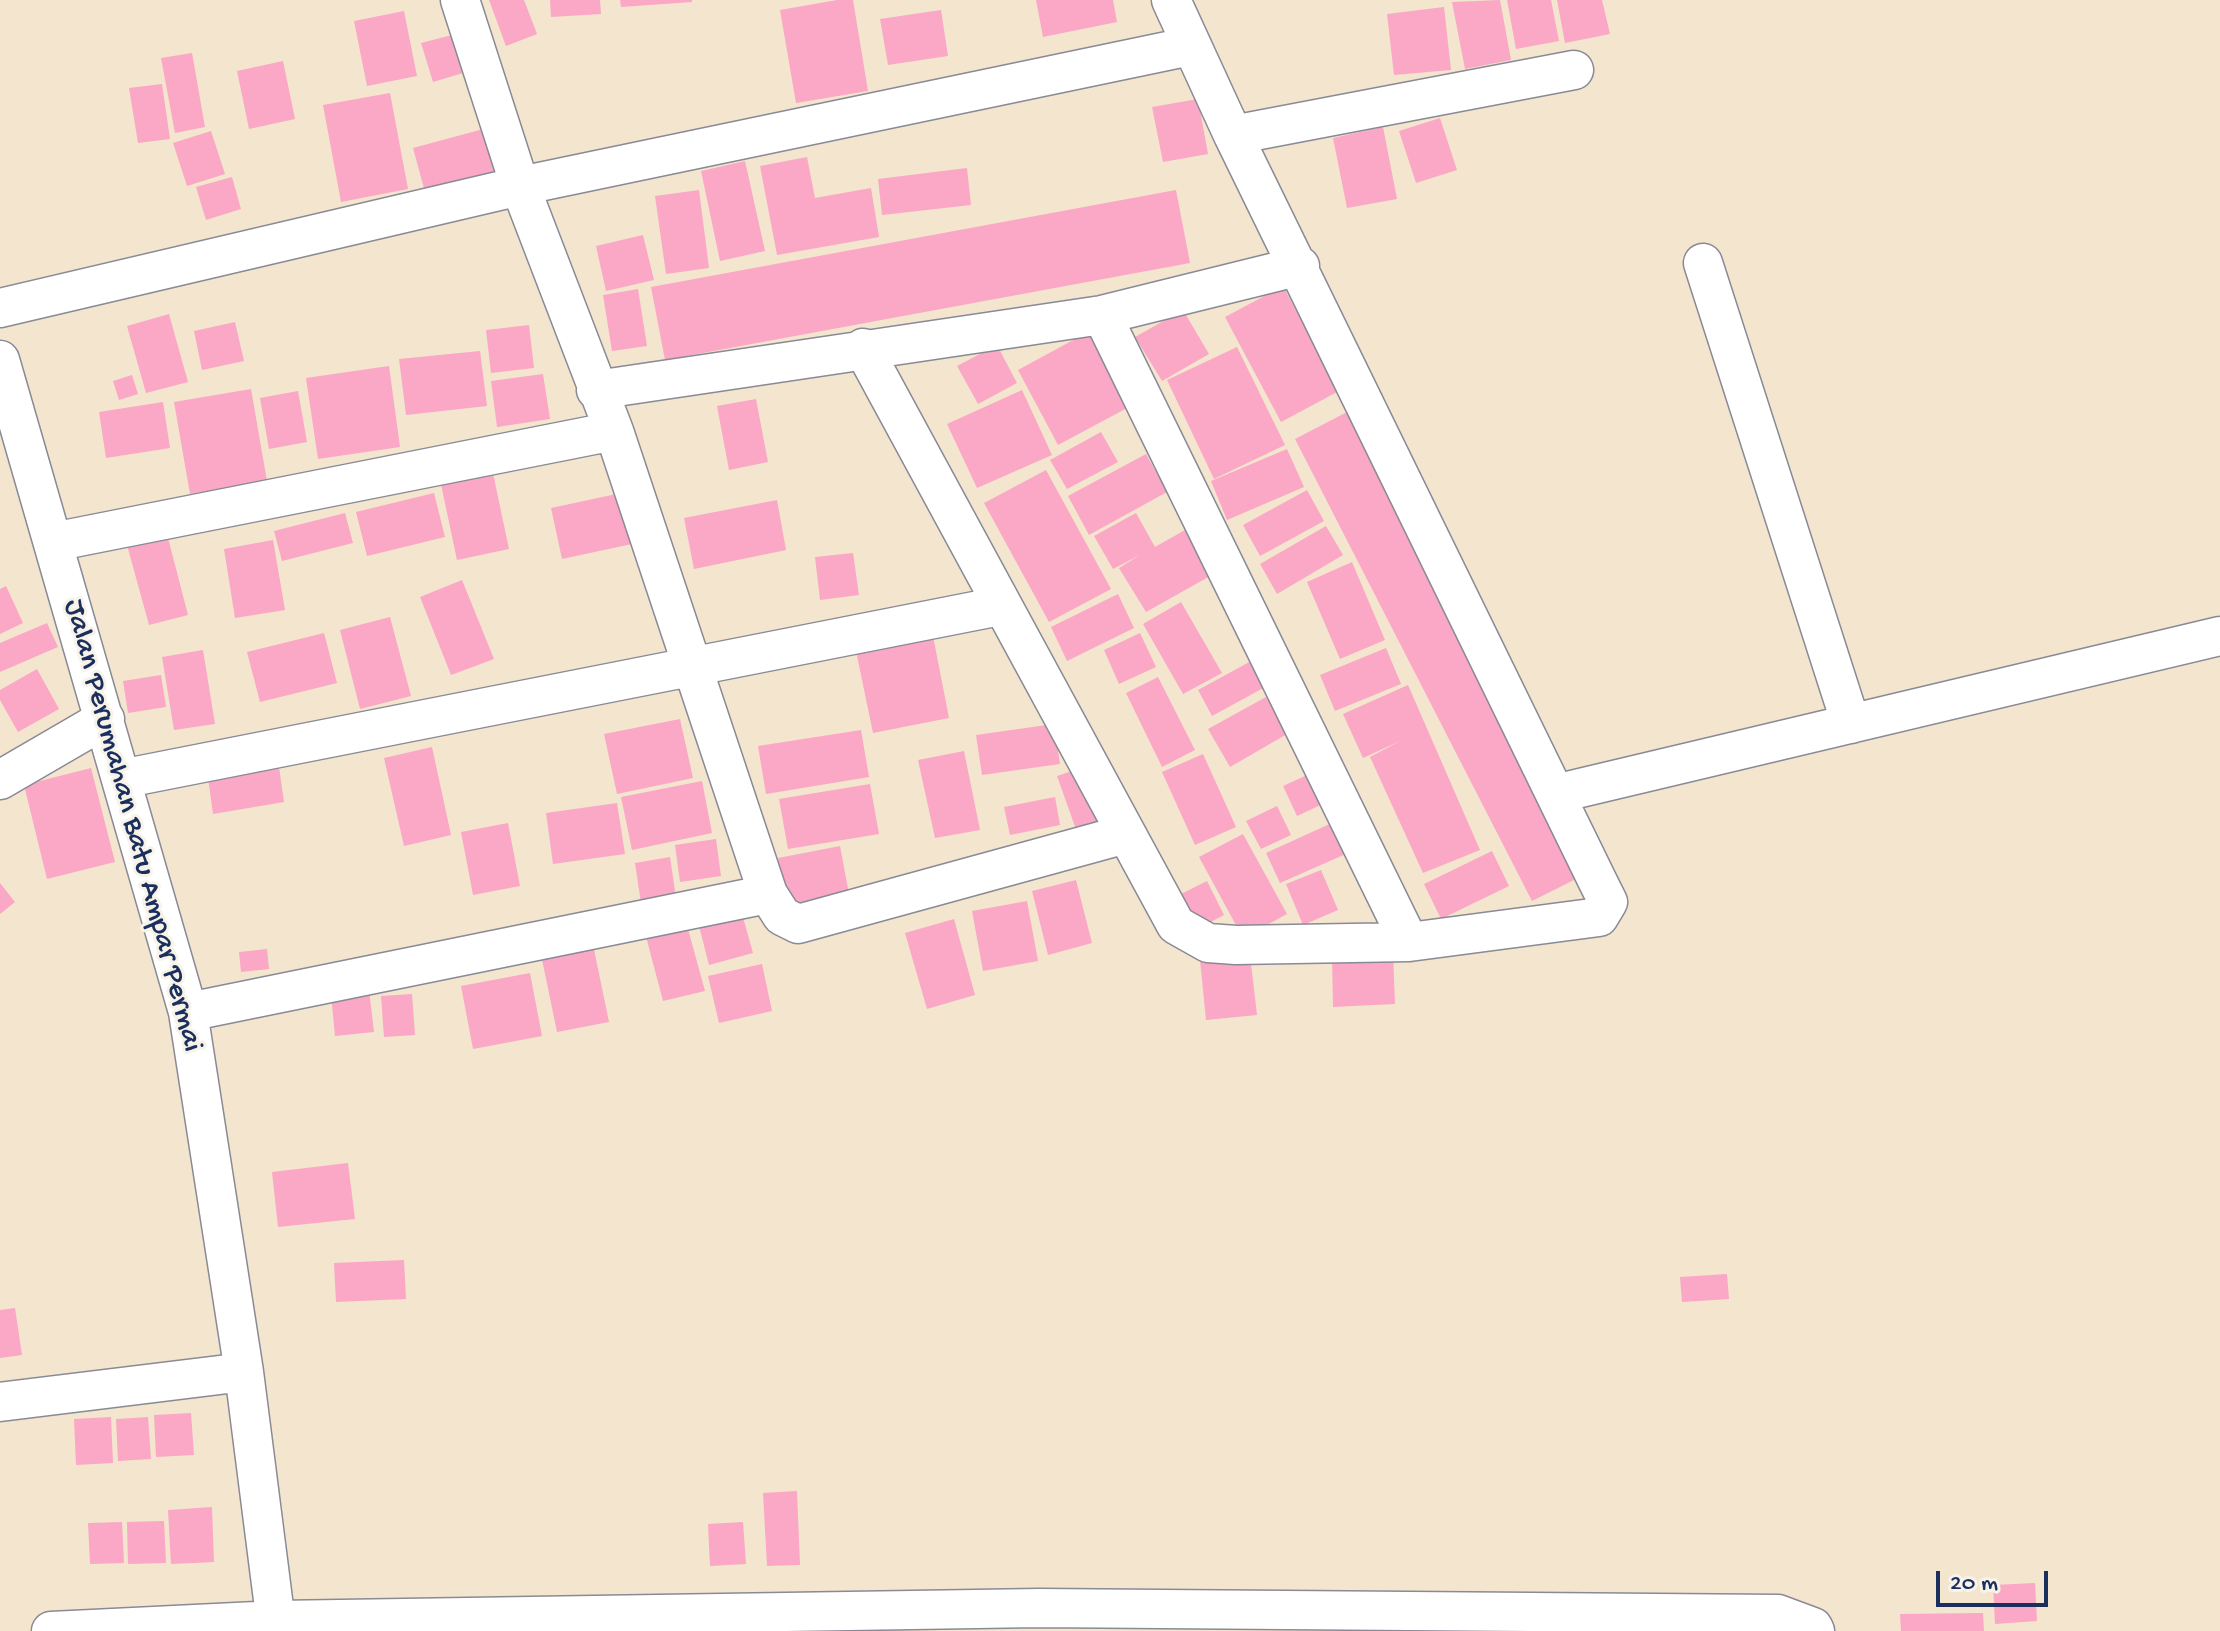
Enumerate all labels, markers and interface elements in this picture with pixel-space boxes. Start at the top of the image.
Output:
street label: Jalan Perumahan Batu Ampar Permai [53,596,209,1056]
scale bar [1940,1555,2052,1605]
text: 20 m [1950,1570,1998,1599]

